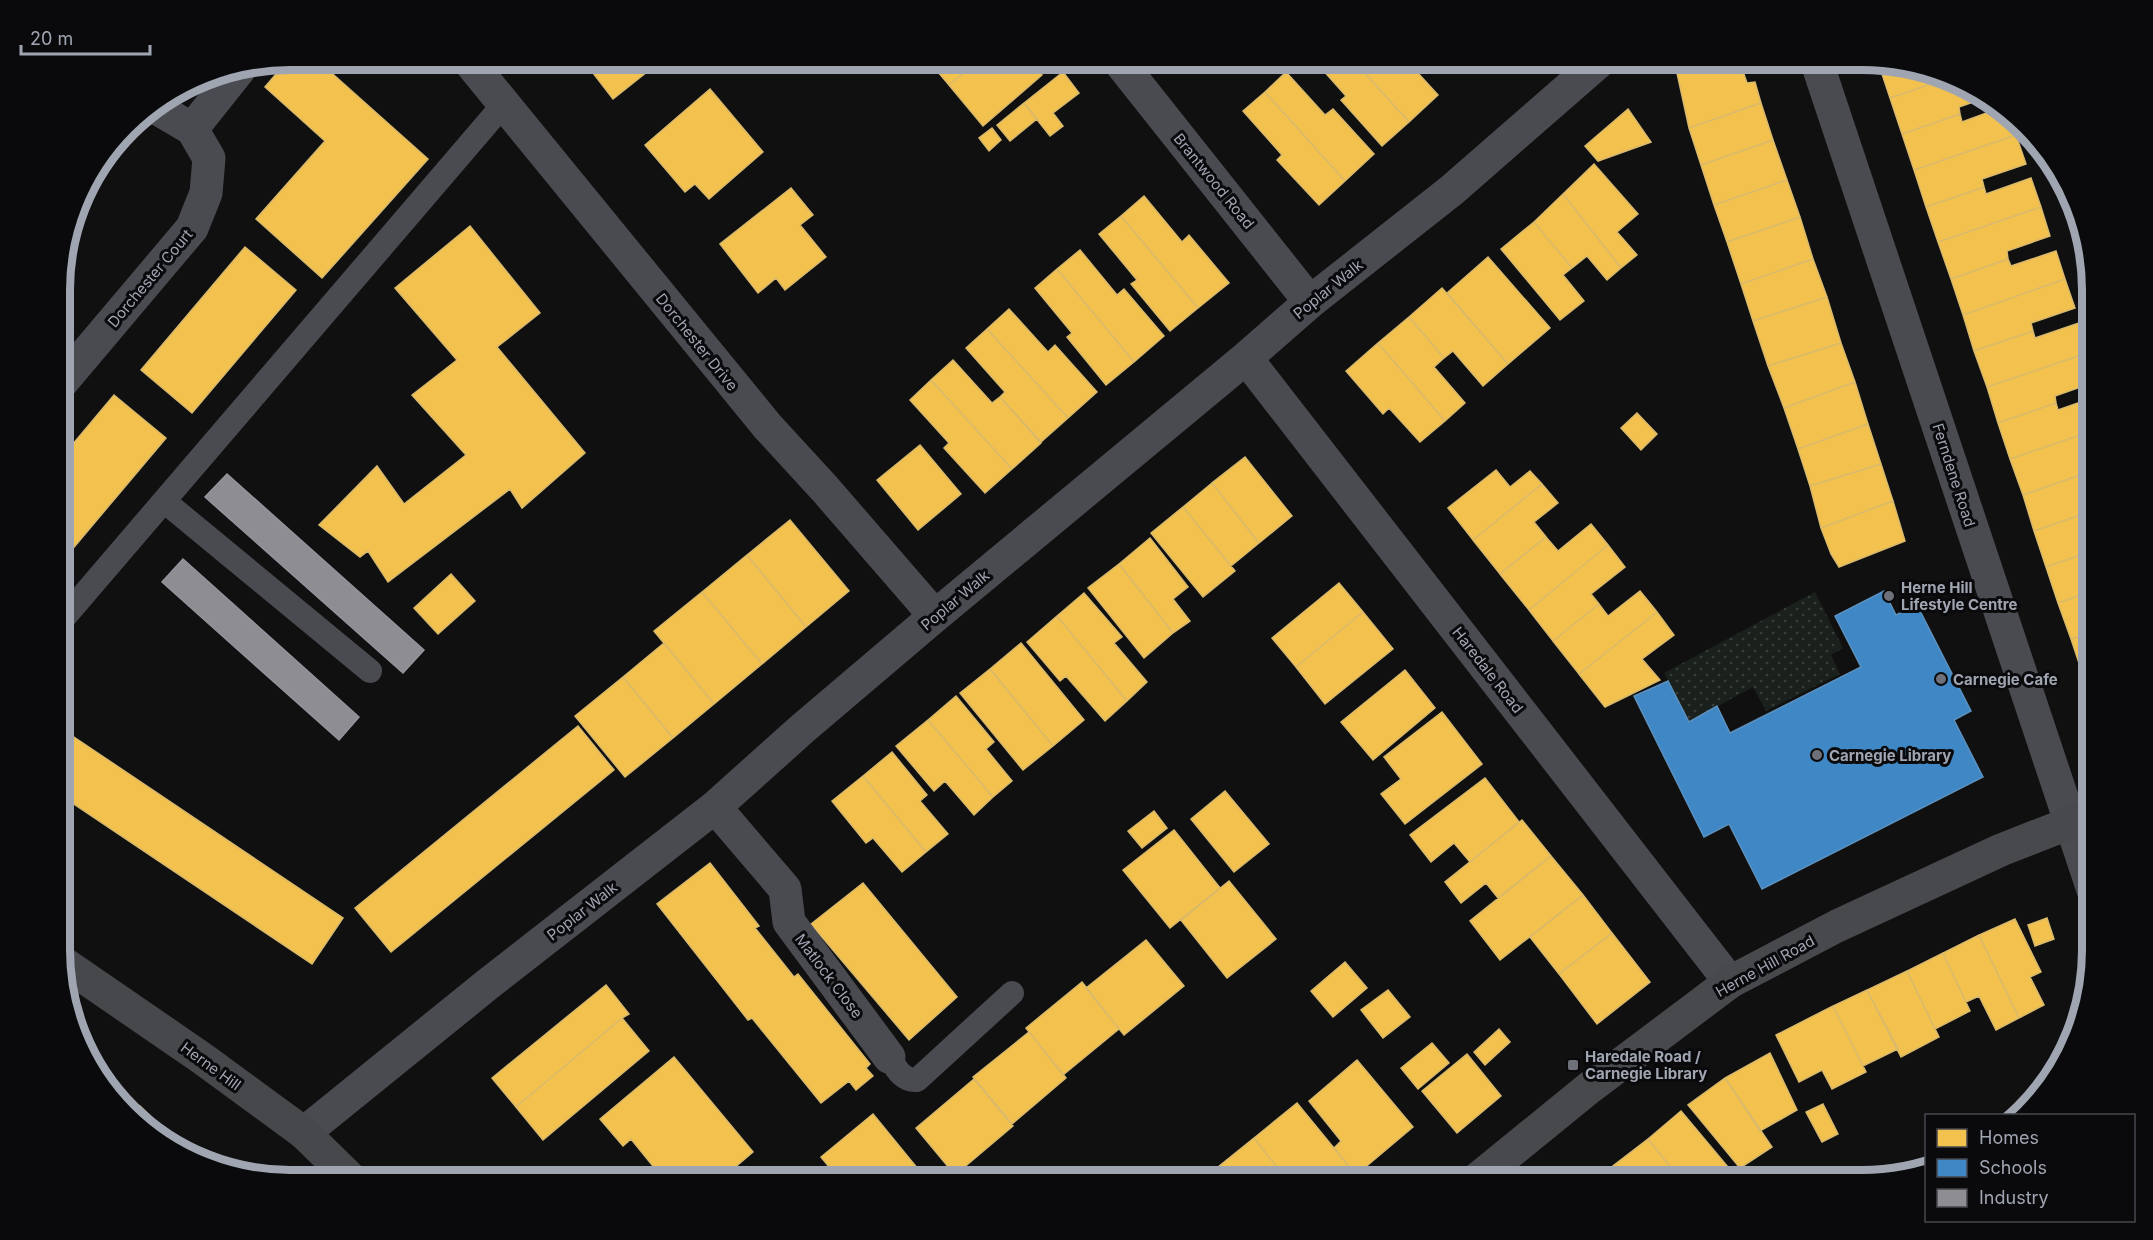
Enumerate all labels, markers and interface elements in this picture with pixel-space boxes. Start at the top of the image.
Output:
scale bar [21,18,150,56]
text: 20 m [30,28,73,49]
street label: Brantwood Road [1170,129,1258,233]
street label: Dorchester Court [103,225,197,331]
street label: Poplar Walk [1289,255,1367,323]
street label: Dorchester Drive [652,289,742,395]
street label: Ferndene Road [1928,421,1980,529]
street label: Poplar Walk [917,565,994,634]
place label: Herne Hill Lifestyle Centre [1901,578,2018,614]
marker: Herne Hill Lifestyle Centre [1882,589,1896,603]
street label: Haredale Road [1448,623,1528,717]
place label: Carnegie Cafe [1953,670,2058,689]
marker: Carnegie Cafe [1934,672,1948,686]
place label: Carnegie Library [1829,746,1951,765]
marker: Carnegie Library [1810,748,1824,762]
street label: Poplar Walk [543,877,622,944]
street label: Matlock Close [791,930,867,1022]
street label: Herne Hill Road [1712,931,1818,1001]
street label: Herne Hill [177,1038,245,1094]
place label: Haredale Road / Carnegie Library [1585,1047,1707,1083]
marker: Haredale Road / Carnegie Library [1566,1058,1580,1072]
legend [1925,1114,2135,1222]
text: Homes [1979,1127,2039,1148]
text: Schools [1979,1157,2047,1178]
text: Industry [1979,1187,2049,1208]

